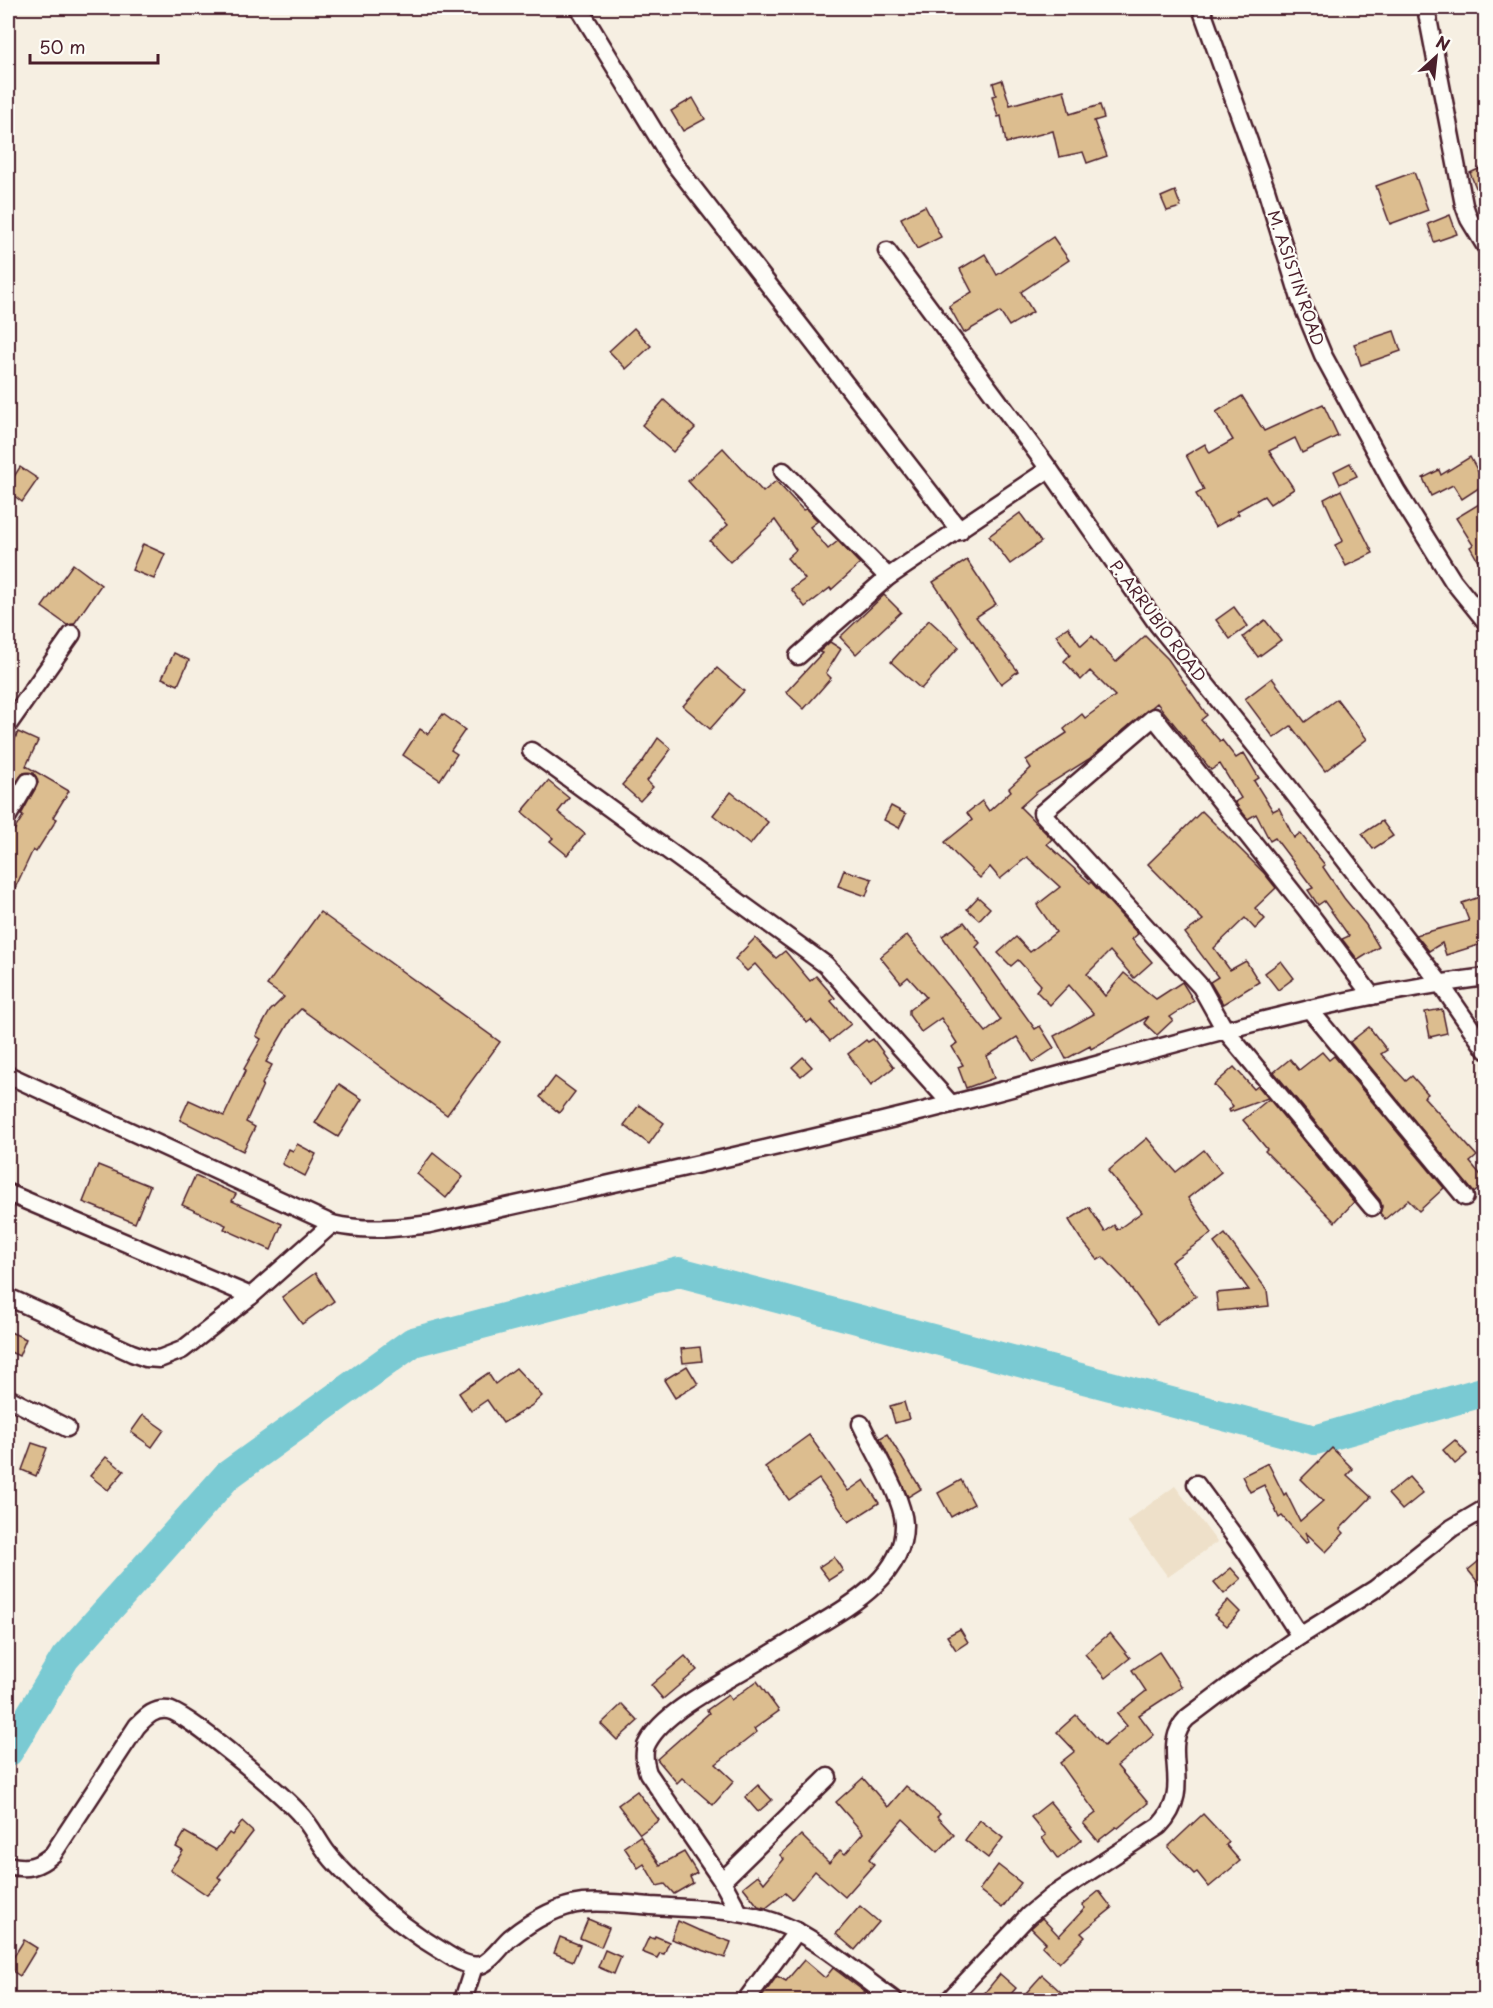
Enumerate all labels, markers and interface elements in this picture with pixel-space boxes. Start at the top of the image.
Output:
scale bar [30,27,158,65]
north arrow [1406,27,1466,87]
text: N [1432,29,1454,56]
text: 50 m [39,33,86,60]
street label: M. ASISTIN ROAD [1262,207,1331,349]
street label: P. ARRUBIO ROAD [1105,554,1213,686]

